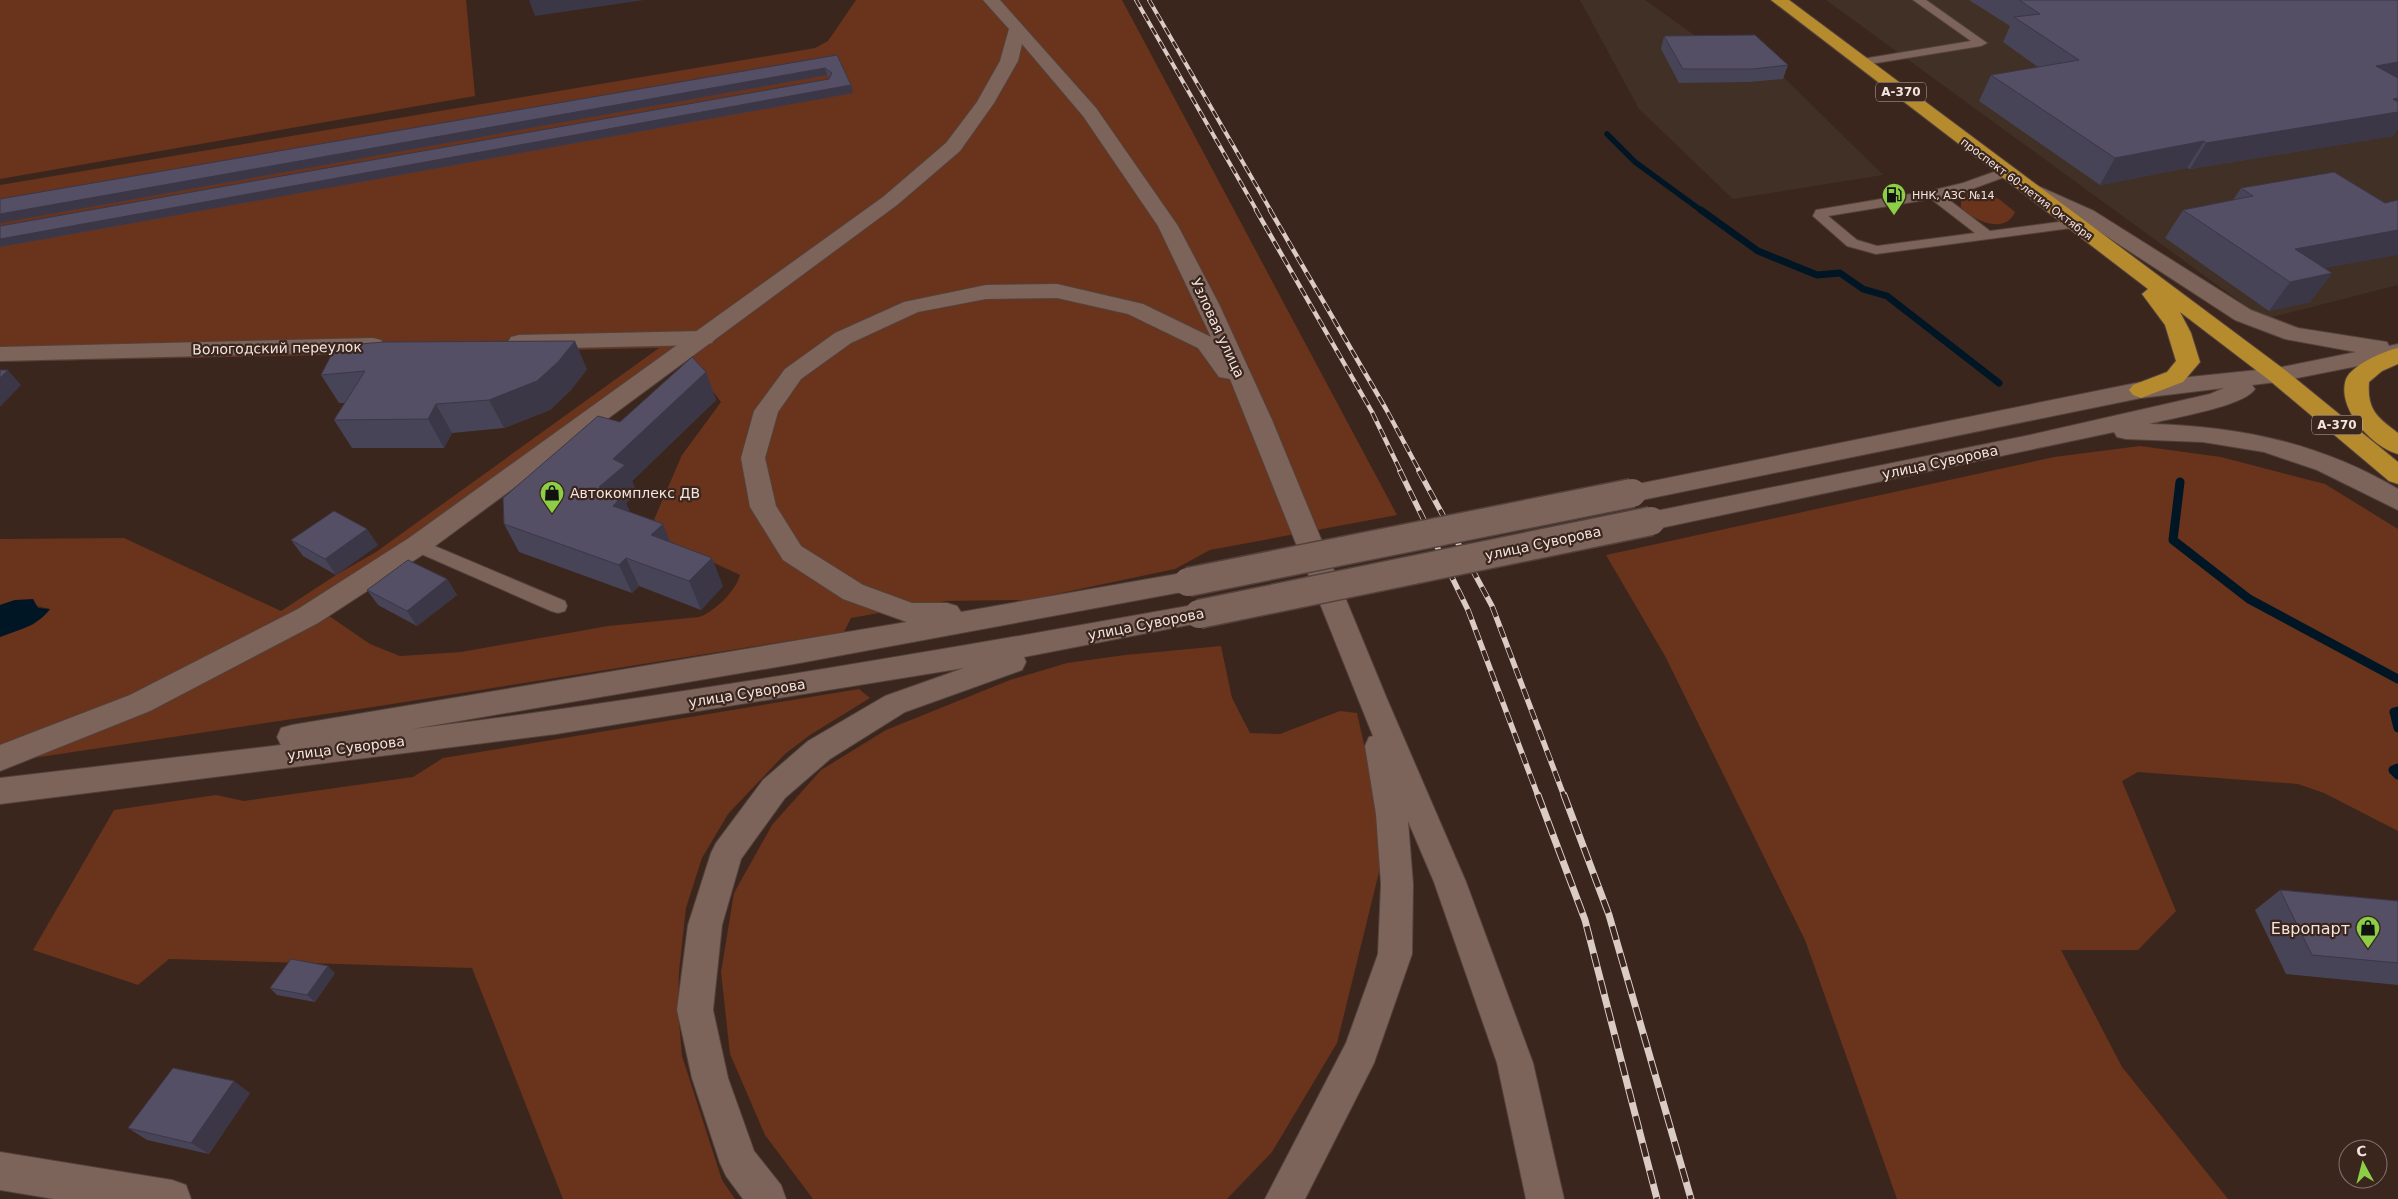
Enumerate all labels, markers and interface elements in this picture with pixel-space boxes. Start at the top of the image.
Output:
road number: А-370 [1876,82,1926,101]
street label: проспект 60-летия Октября [1958,136,2095,243]
fuel station icon: ННК, АЗС №14 [1881,182,1907,216]
place label: ННК, АЗС №14 [1912,189,1995,202]
street label: Узловая улица [1188,276,1248,380]
street label: Вологодский переулок [192,339,362,357]
road number: А-370 [2312,416,2362,434]
street label: улица Суворова [1881,442,1999,482]
shop icon: Автокомплекс ДВ [539,480,565,514]
place label: Автокомплекс ДВ [570,485,700,501]
street label: улица Суворова [1484,523,1602,563]
street label: улица Суворова [1087,605,1205,643]
street label: улица Суворова [687,676,807,710]
street label: улица Суворова [286,733,406,763]
shop icon: Европарт [2355,915,2381,949]
place label: Европарт [2271,919,2350,938]
north arrow [2338,1139,2388,1189]
text: С [2355,1143,2367,1160]

